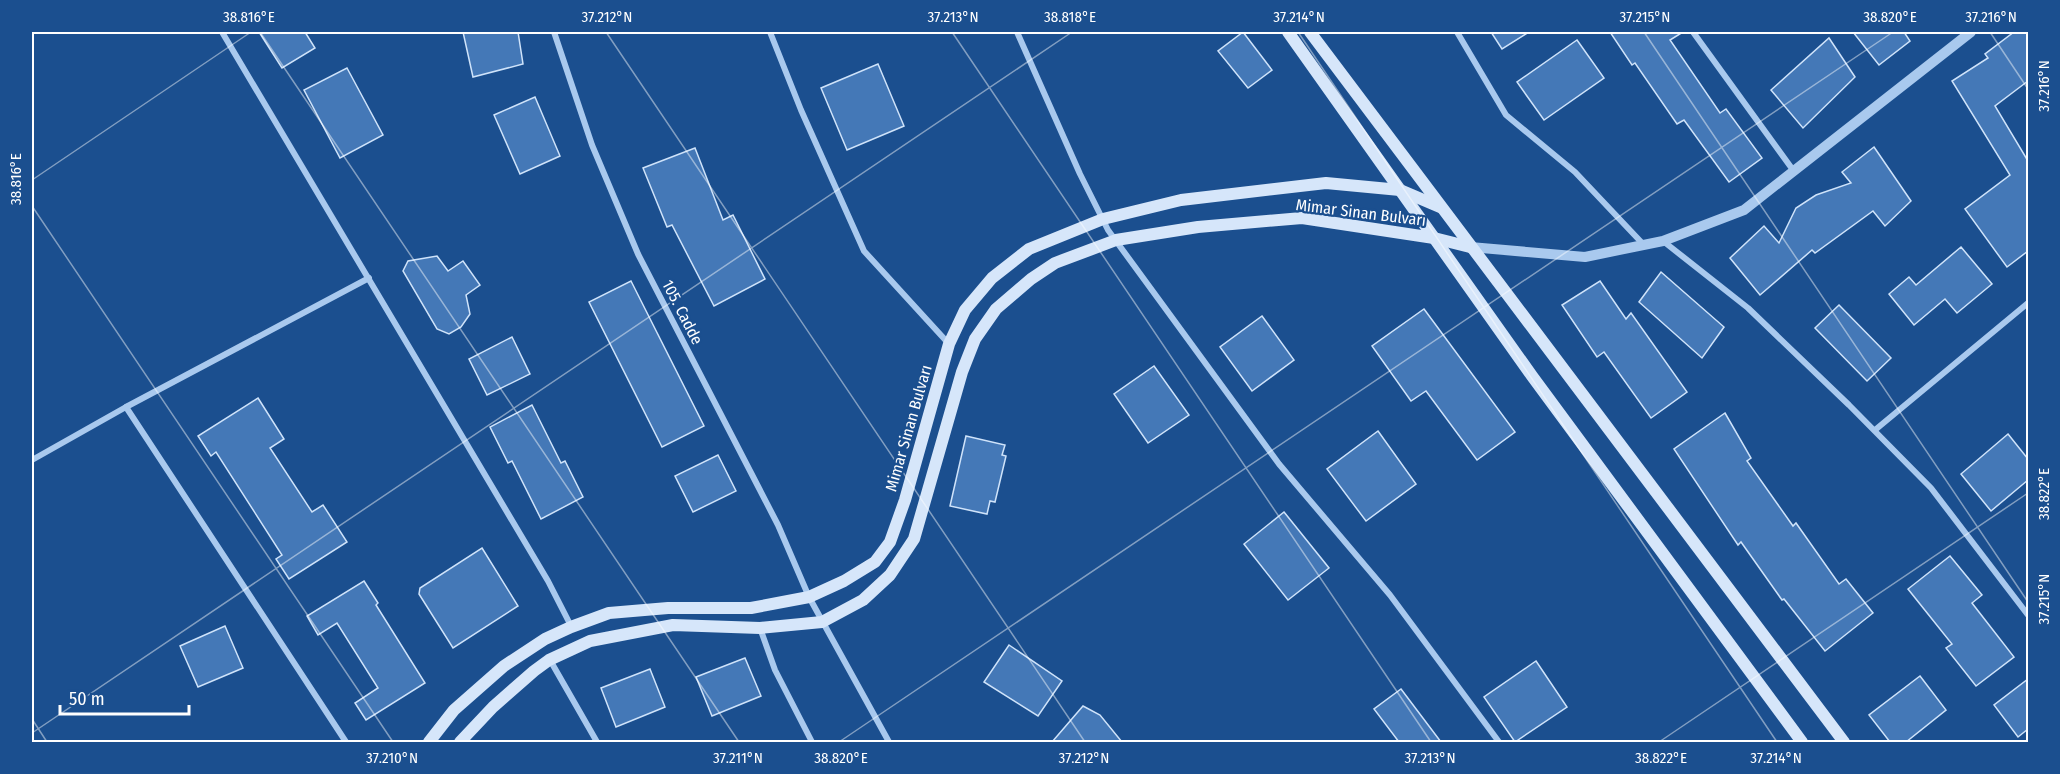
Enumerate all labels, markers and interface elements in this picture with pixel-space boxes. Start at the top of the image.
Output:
text: 38.816°E [223,8,275,26]
text: 37.212°N [582,8,632,26]
text: 37.213°N [928,8,979,26]
text: 38.818°E [1044,8,1096,26]
text: 37.214°N [1273,8,1325,26]
text: 37.215°N [1620,8,1670,26]
text: 38.820°E [1863,8,1917,26]
text: 37.216°N [1965,8,2017,26]
text: 37.216°N [2035,60,2053,112]
text: 38.816°E [7,153,25,205]
street label: Mimar Sinan Bulvarı [1295,195,1427,230]
street label: 105. Cadde [658,277,707,348]
street label: Mimar Sinan Bulvarı [881,363,936,494]
text: 38.822°E [2035,468,2053,520]
text: 37.215°N [2035,574,2053,624]
scale bar [60,678,189,716]
text: 50 m [69,688,105,710]
text: 37.210°N [366,749,418,767]
text: 37.211°N [713,749,763,767]
text: 38.820°E [814,749,868,767]
text: 37.212°N [1059,749,1109,767]
text: 37.213°N [1405,749,1456,767]
text: 38.822°E [1635,749,1687,767]
text: 37.214°N [1750,749,1802,767]

